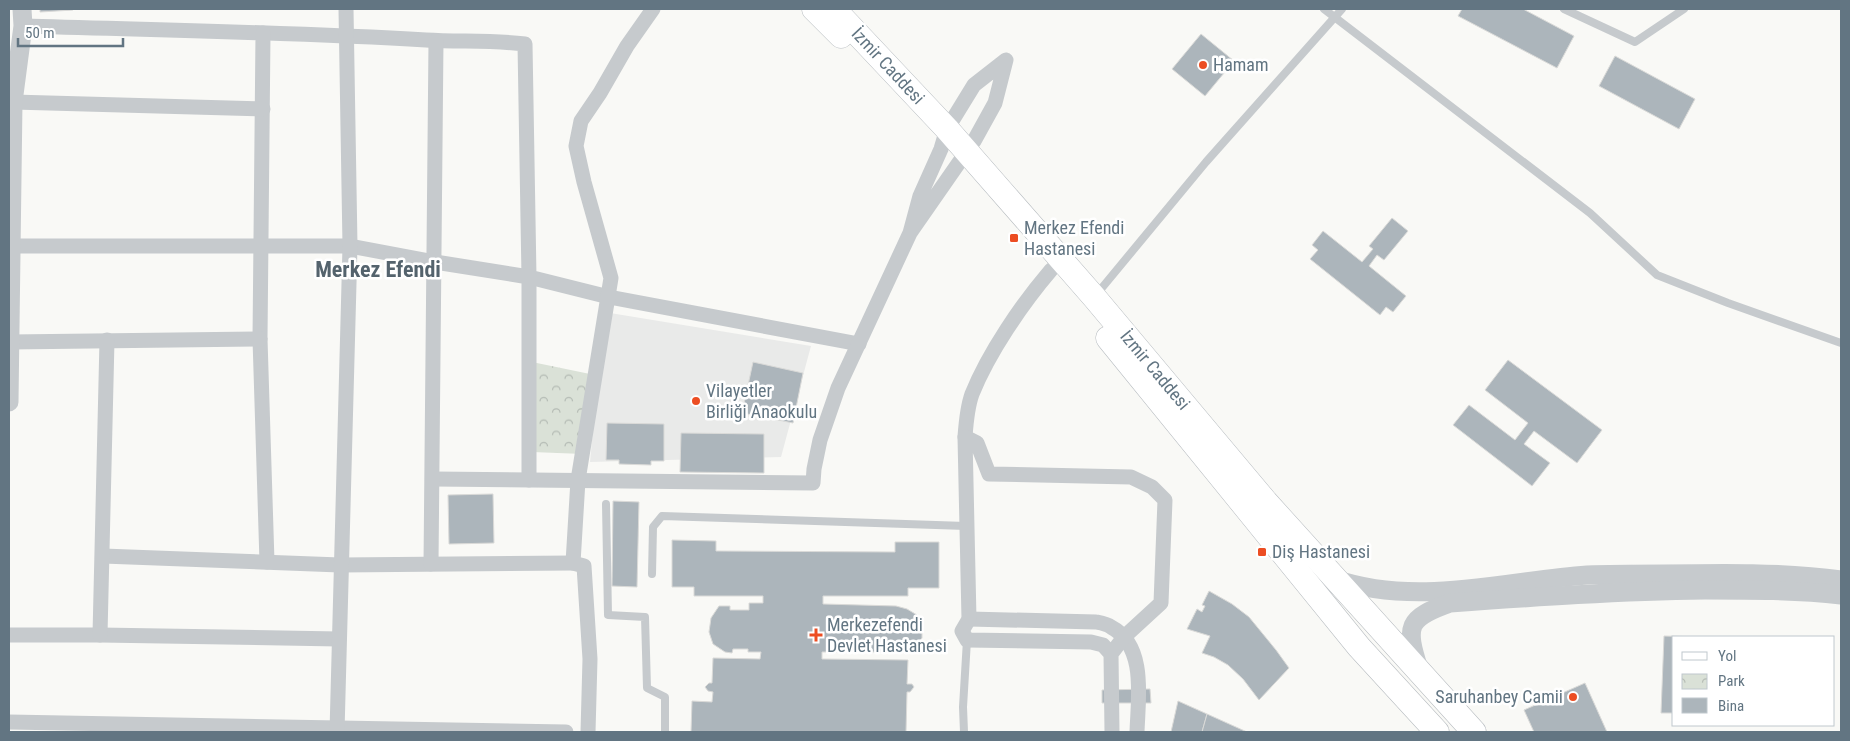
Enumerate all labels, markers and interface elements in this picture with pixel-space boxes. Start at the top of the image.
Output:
scale bar [18,15,122,47]
street label: İzmir Caddesi [848,23,929,108]
text: 50 m [25,24,55,42]
place label: Hamam [1213,54,1269,75]
marker: Hamam [1197,59,1209,71]
place label: Merkez Efendi Hastanesi [1024,217,1124,259]
marker: Merkez Efendi Hastanesi [1008,232,1020,244]
district label: Merkez Efendi [315,257,441,282]
street label: İzmir Caddesi [1116,326,1195,414]
place label: Vilayetler Birliği Anaokulu [706,380,817,422]
marker: Vilayetler Birliği Anaokulu [690,395,702,407]
place label: Diş Hastanesi [1272,541,1370,562]
marker: Diş Hastanesi [1256,546,1268,558]
place label: Merkezefendi Devlet Hastanesi [827,614,947,656]
marker: Merkezefendi Devlet Hastanesi [809,628,823,642]
legend [1672,636,1835,726]
text: Yol [1718,647,1736,665]
text: Park [1718,672,1745,690]
place label: Saruhanbey Camii [1435,686,1563,707]
marker: Saruhanbey Camii [1567,691,1579,703]
text: Bina [1718,697,1744,715]

